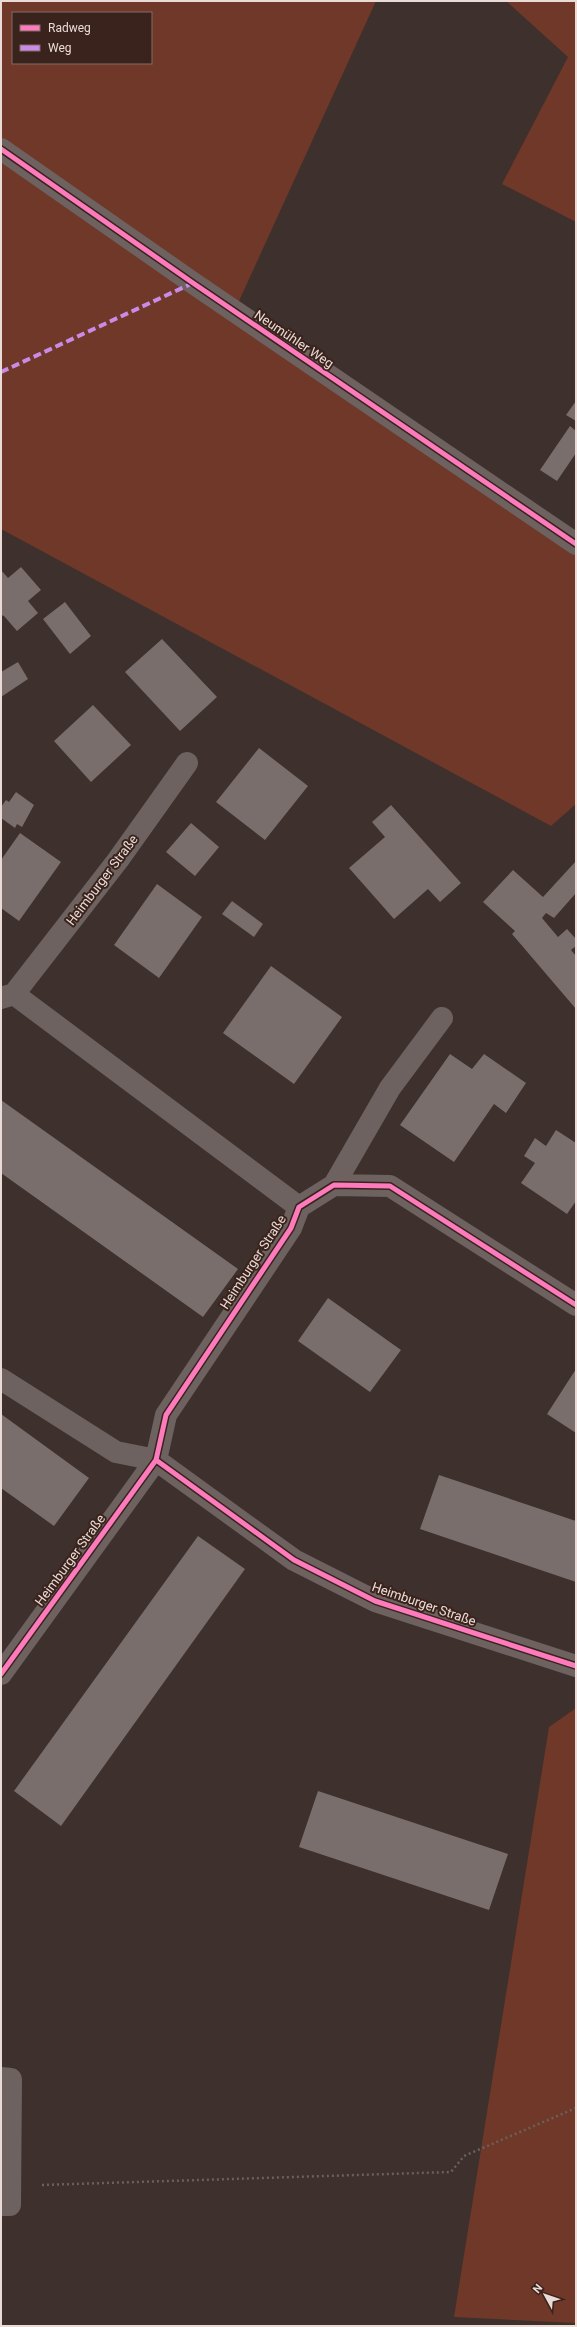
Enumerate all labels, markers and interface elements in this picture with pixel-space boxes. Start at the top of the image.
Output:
legend [12,12,152,64]
text: Radweg [48,21,91,35]
text: Weg [48,41,72,55]
street label: Neumühler Weg [252,307,336,371]
street label: Heimburger Straße [63,832,141,928]
street label: Heimburger Straße [217,1212,289,1312]
street label: Heimburger Straße [32,1511,108,1609]
street label: Heimburger Straße [370,1579,478,1629]
north arrow [525,2275,565,2315]
text: N [530,2282,545,2296]

